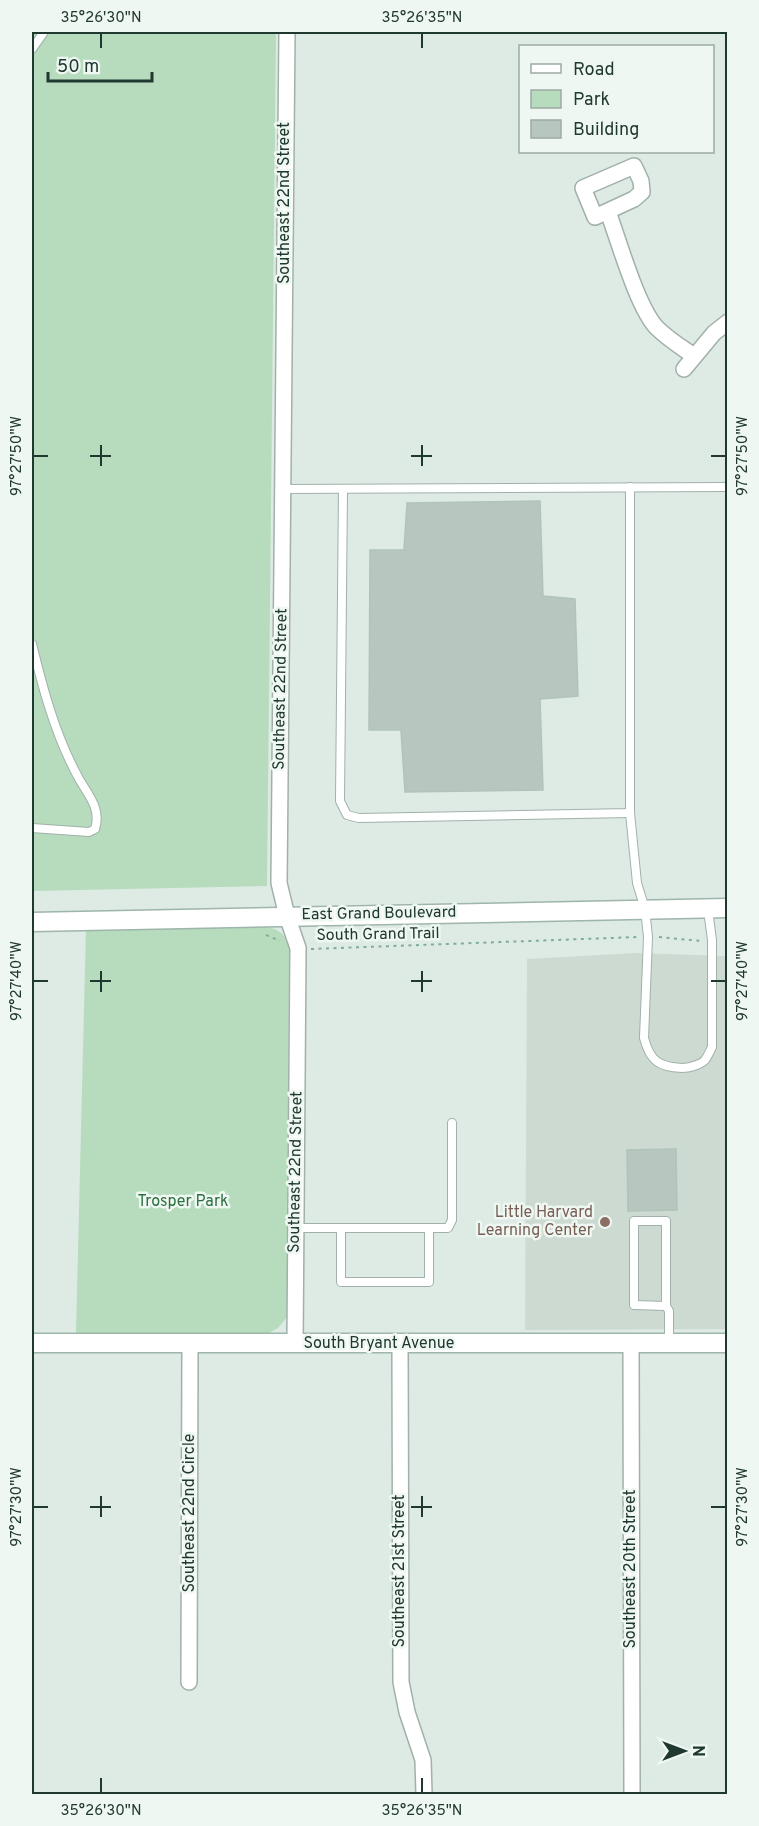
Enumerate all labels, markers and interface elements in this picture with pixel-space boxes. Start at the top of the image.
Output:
text: 35°26'30"N [61,9,142,28]
text: 35°26'35"N [382,9,462,28]
scale bar [48,45,152,83]
legend [519,45,714,153]
text: 50 m [57,56,99,79]
text: Road [573,59,615,82]
text: Park [573,89,610,112]
text: Building [573,119,639,142]
street label: Southeast 22nd Street [275,122,295,284]
text: 97°27'50"W [8,416,27,496]
text: 97°27'50"W [734,416,753,496]
street label: Southeast 22nd Street [270,608,292,770]
street label: East Grand Boulevard [301,903,457,925]
street label: South Grand Trail [316,924,440,946]
text: 97°27'40"W [8,941,27,1021]
text: 97°27'40"W [734,941,753,1021]
street label: Southeast 22nd Street [285,1091,307,1253]
park label: Trosper Park [137,1192,229,1212]
place label: Little Harvard Learning Center [477,1203,593,1241]
marker: Little Harvard Learning Center [598,1215,612,1229]
street label: South Bryant Avenue [304,1334,454,1354]
street label: Southeast 22nd Circle [180,1434,200,1592]
text: 97°27'30"W [8,1467,27,1547]
text: 97°27'30"W [734,1467,753,1547]
street label: Southeast 20th Street [621,1490,641,1648]
street label: Southeast 21st Street [390,1495,410,1647]
north arrow [654,1721,714,1781]
text: N [687,1745,707,1757]
text: 35°26'30"N [61,1802,142,1821]
text: 35°26'35"N [382,1802,462,1821]

